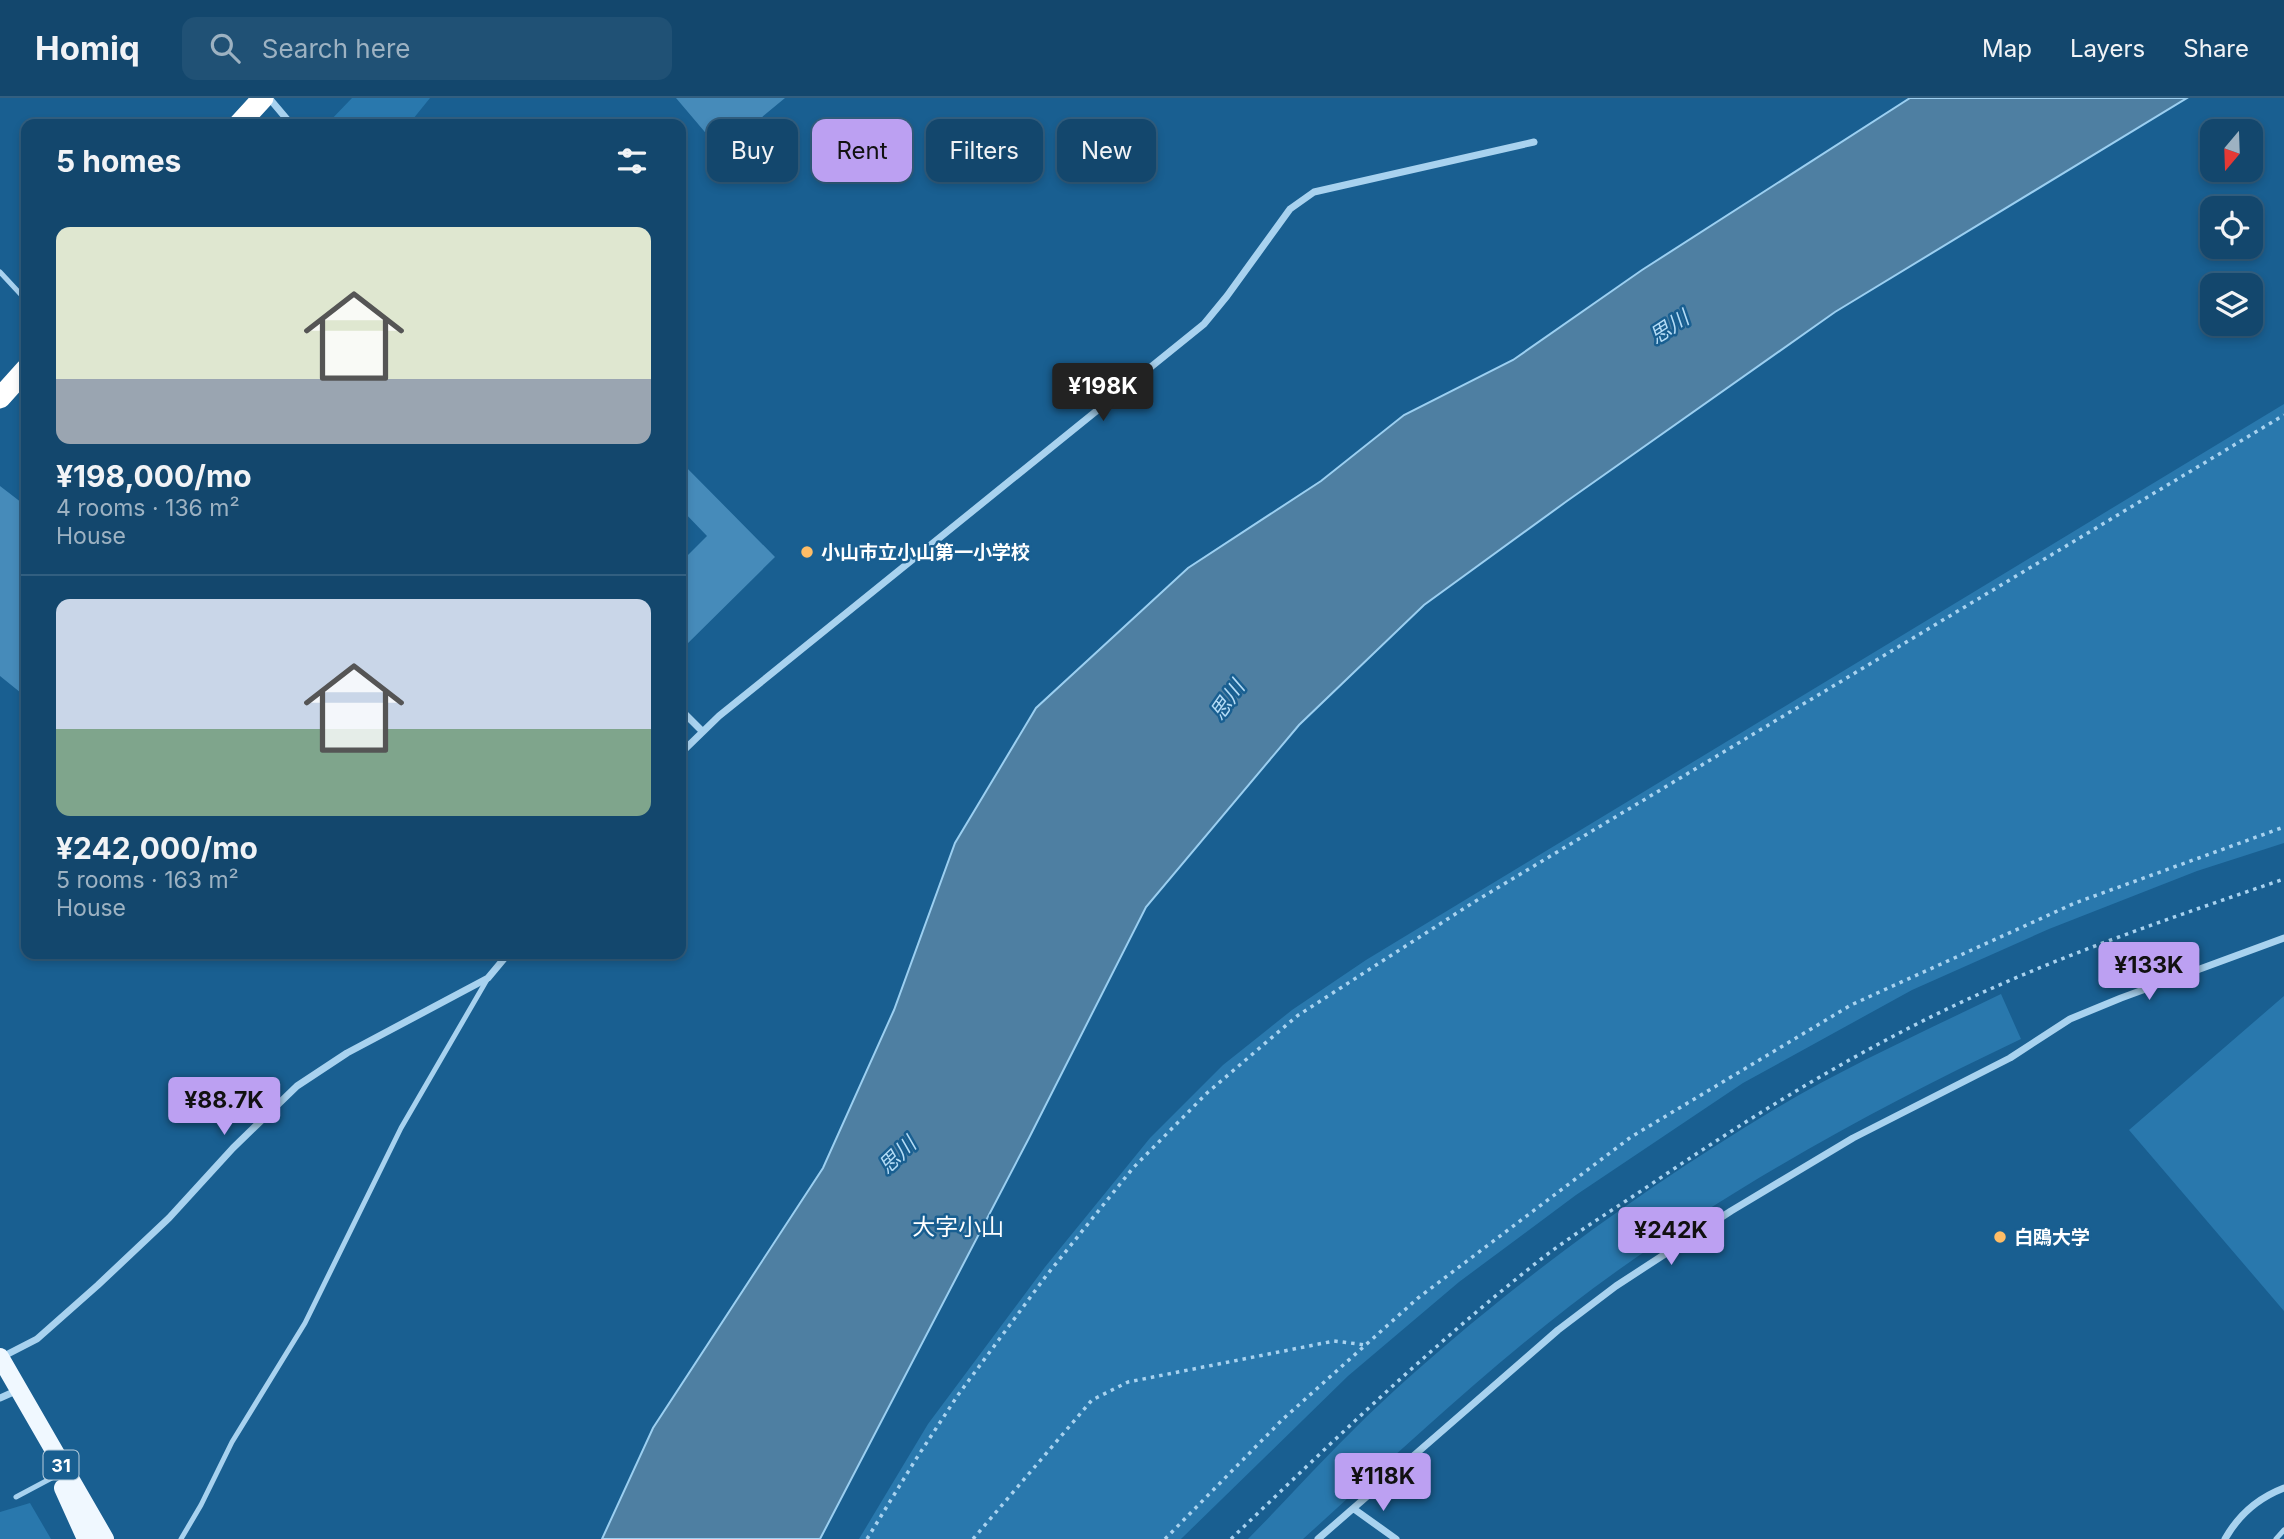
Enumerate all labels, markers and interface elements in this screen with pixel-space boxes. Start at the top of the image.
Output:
search box [182,17,672,80]
text: Homiq [35,28,140,68]
icon: search [206,29,244,67]
text: Search here [262,33,410,64]
text: Map [1982,34,2032,63]
text: Layers [2070,34,2145,63]
text: Share [2183,34,2249,63]
chip: Buy [707,119,798,182]
chip: Rent [812,119,912,182]
chip: Filters [926,119,1043,182]
chip: New [1057,119,1156,182]
north arrow [2200,119,2263,182]
map controls [2200,119,2263,336]
icon: filters [613,142,651,180]
text: 5 homes [56,143,181,179]
button: locate [2200,196,2263,259]
icon: home [291,273,417,399]
button: layers [2200,273,2263,336]
water label: 思川 [1645,304,1695,349]
pin: ¥198K [1054,364,1152,423]
text: ¥198K [1068,372,1138,400]
text: ¥198,000/mo [56,458,252,494]
text: 4 rooms · 136 m² [56,494,240,522]
text: House [56,522,126,550]
place label: 小山市立小山第一小学校 [821,541,1030,564]
marker: 小山市立小山第一小学校 [799,544,815,560]
icon: home [291,645,417,771]
water label: 思川 [1205,674,1250,724]
text: ¥242,000/mo [56,830,258,866]
text: 5 rooms · 163 m² [56,866,239,894]
text: House [56,894,126,922]
pin: ¥133K [2100,942,2198,1002]
text: ¥133K [2114,951,2184,979]
pin: ¥88.7K [167,1077,281,1137]
text: ¥88.7K [184,1086,264,1114]
water label: 思川 [873,1130,922,1179]
pin: ¥242K [1622,1208,1720,1267]
district label: 大字小山 [912,1213,1004,1241]
text: ¥242K [1634,1216,1708,1244]
place label: 白鴎大学 [2014,1226,2090,1249]
marker: 白鴎大学 [1992,1229,2008,1245]
road number: 31 [43,1450,78,1480]
pin: ¥118K [1334,1454,1432,1513]
text: ¥118K [1351,1462,1415,1490]

